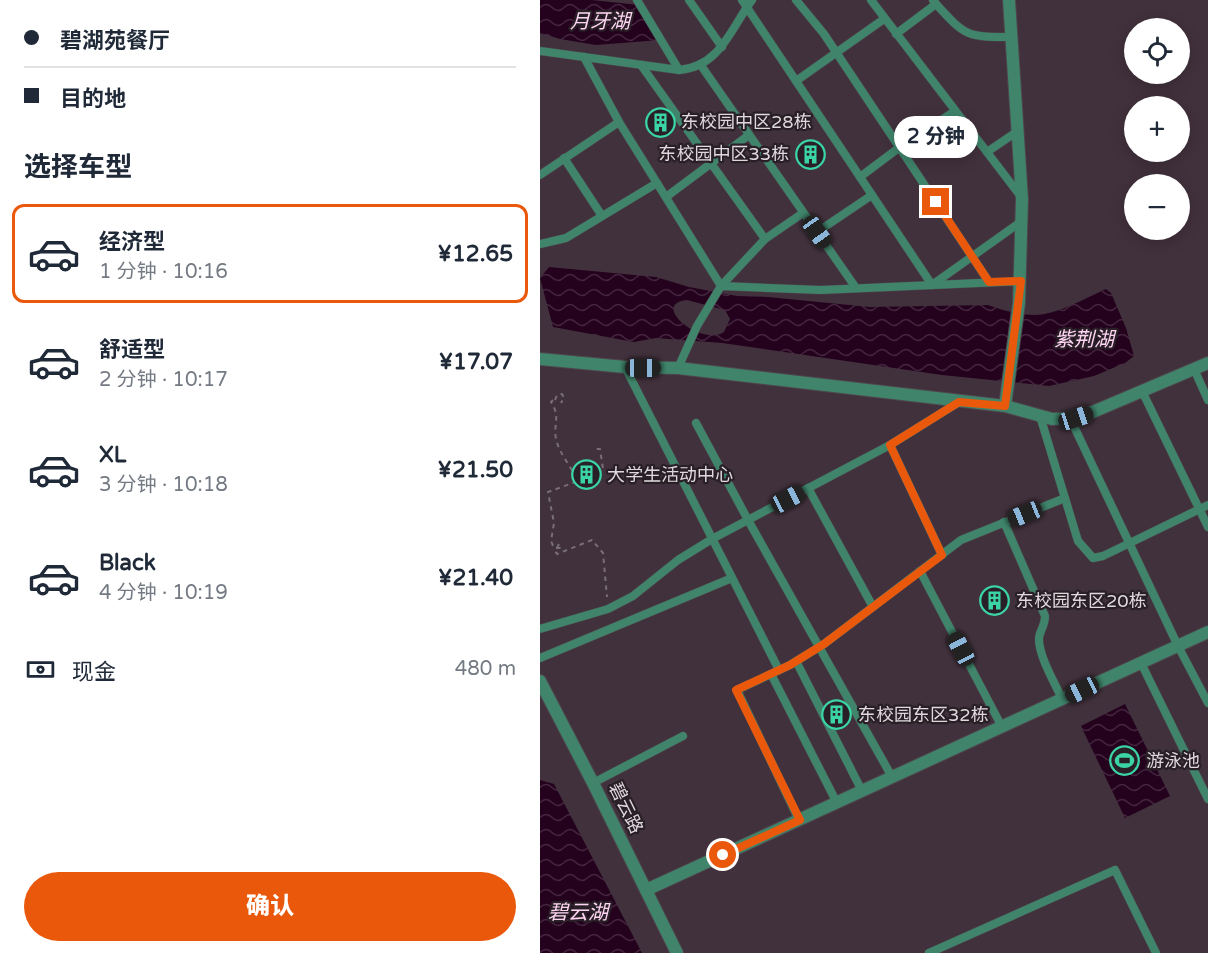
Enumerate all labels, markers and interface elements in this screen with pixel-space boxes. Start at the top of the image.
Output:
water label: 月牙湖 [570,10,633,34]
map controls [1124,18,1190,240]
button: locate [1124,18,1190,84]
text: 碧湖苑餐厅 [60,28,170,54]
text: 目的地 [60,86,126,112]
button: + [1124,96,1190,162]
building icon: 东校园中区28栋 [644,106,676,138]
place label: 东校园中区28栋 [681,111,812,133]
callout: 2 分钟 [894,115,978,157]
text: 2 分钟 [907,125,965,149]
building icon: 东校园中区33栋 [794,138,826,170]
place label: 东校园中区33栋 [658,143,789,165]
text: 选择车型 [24,151,132,184]
button: − [1124,174,1190,240]
route end [922,188,949,215]
car [799,212,835,252]
icon: car [27,227,81,281]
text: 经济型 [99,229,165,255]
text: ¥12.65 [438,241,513,267]
text: 1 分钟 · 10:16 [99,260,228,284]
water label: 紫荆湖 [1054,328,1117,352]
icon: car [27,335,81,389]
text: 舒适型 [99,337,165,363]
text: ¥17.07 [439,349,513,375]
car [625,359,661,377]
text: 2 分钟 · 10:17 [99,368,228,392]
car [1056,404,1096,432]
text: XL [99,442,126,468]
icon: car [27,443,81,497]
text: ¥21.50 [438,457,513,483]
building icon: 大学生活动中心 [570,459,602,491]
place label: 大学生活动中心 [607,464,733,486]
text: 3 分钟 · 10:18 [99,473,228,497]
car [768,483,808,515]
car [1005,499,1045,529]
text: Black [99,550,156,576]
icon: car [27,551,81,605]
text: ¥21.40 [438,565,513,591]
text: 4 分钟 · 10:19 [99,581,228,605]
building icon: 东校园东区20栋 [979,585,1011,617]
place label: 东校园东区20栋 [1016,590,1147,612]
car [945,629,977,669]
icon: cash [24,653,57,686]
text: 480 m [455,657,516,681]
text: 现金 [72,659,116,685]
car [1062,674,1102,706]
building icon: 东校园东区32栋 [821,699,853,731]
place label: 东校园东区32栋 [858,704,989,726]
sports icon: 游泳池 [1109,745,1141,777]
place label: 游泳池 [1146,750,1200,772]
street label: 碧云路 [604,779,648,837]
route start [709,841,736,868]
button: 确认 [24,872,516,941]
water label: 碧云湖 [548,901,611,925]

